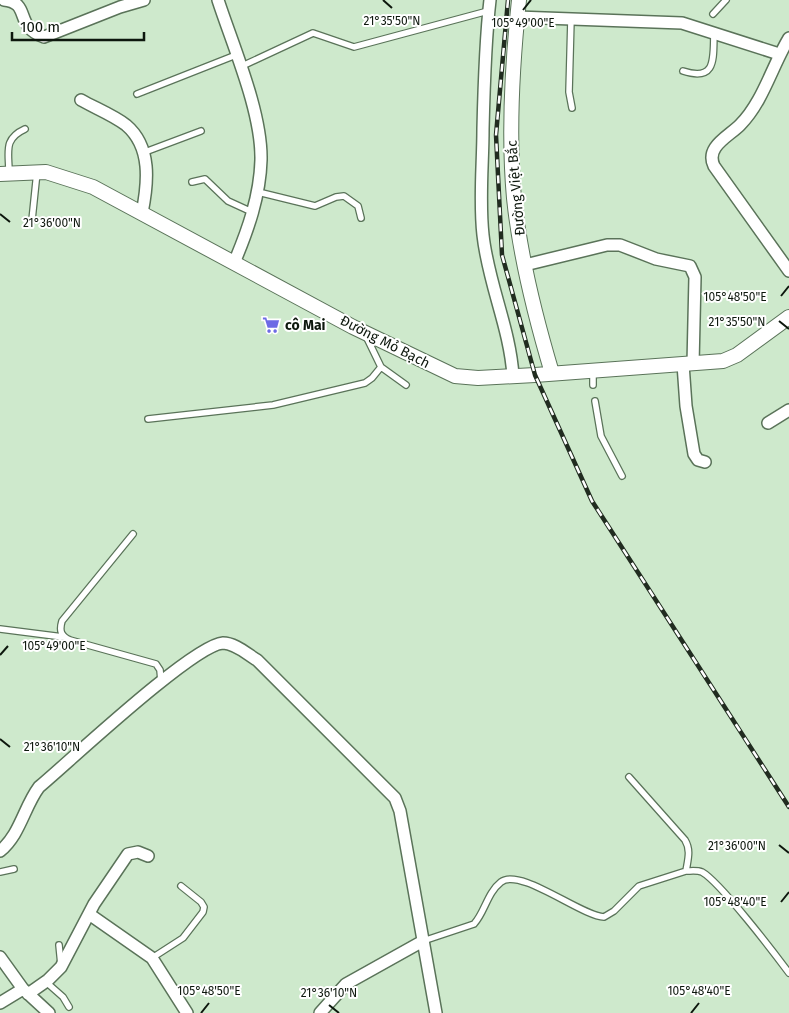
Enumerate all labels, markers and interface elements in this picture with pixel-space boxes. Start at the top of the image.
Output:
scale bar [12,10,145,42]
text: 21°35'50"N [364,14,420,28]
text: 105°49'00"E [491,16,555,30]
text: 100 m [20,18,60,36]
street label: Đường Việt Bắc [502,139,529,237]
text: 21°36'00"N [23,216,81,230]
text: 105°48'50"E [703,290,767,304]
street label: Đường Mỏ Bạch [337,312,433,372]
supermarket icon: cô Mai [261,315,281,335]
text: 21°35'50"N [709,315,765,329]
place label: cô Mai [285,317,326,334]
text: 105°49'00"E [22,639,86,653]
text: 21°36'10"N [24,740,80,754]
text: 21°36'00"N [708,839,766,853]
text: 105°48'40"E [703,895,767,909]
text: 105°48'50"E [177,984,241,998]
text: 105°48'40"E [667,984,731,998]
text: 21°36'10"N [301,986,357,1000]

